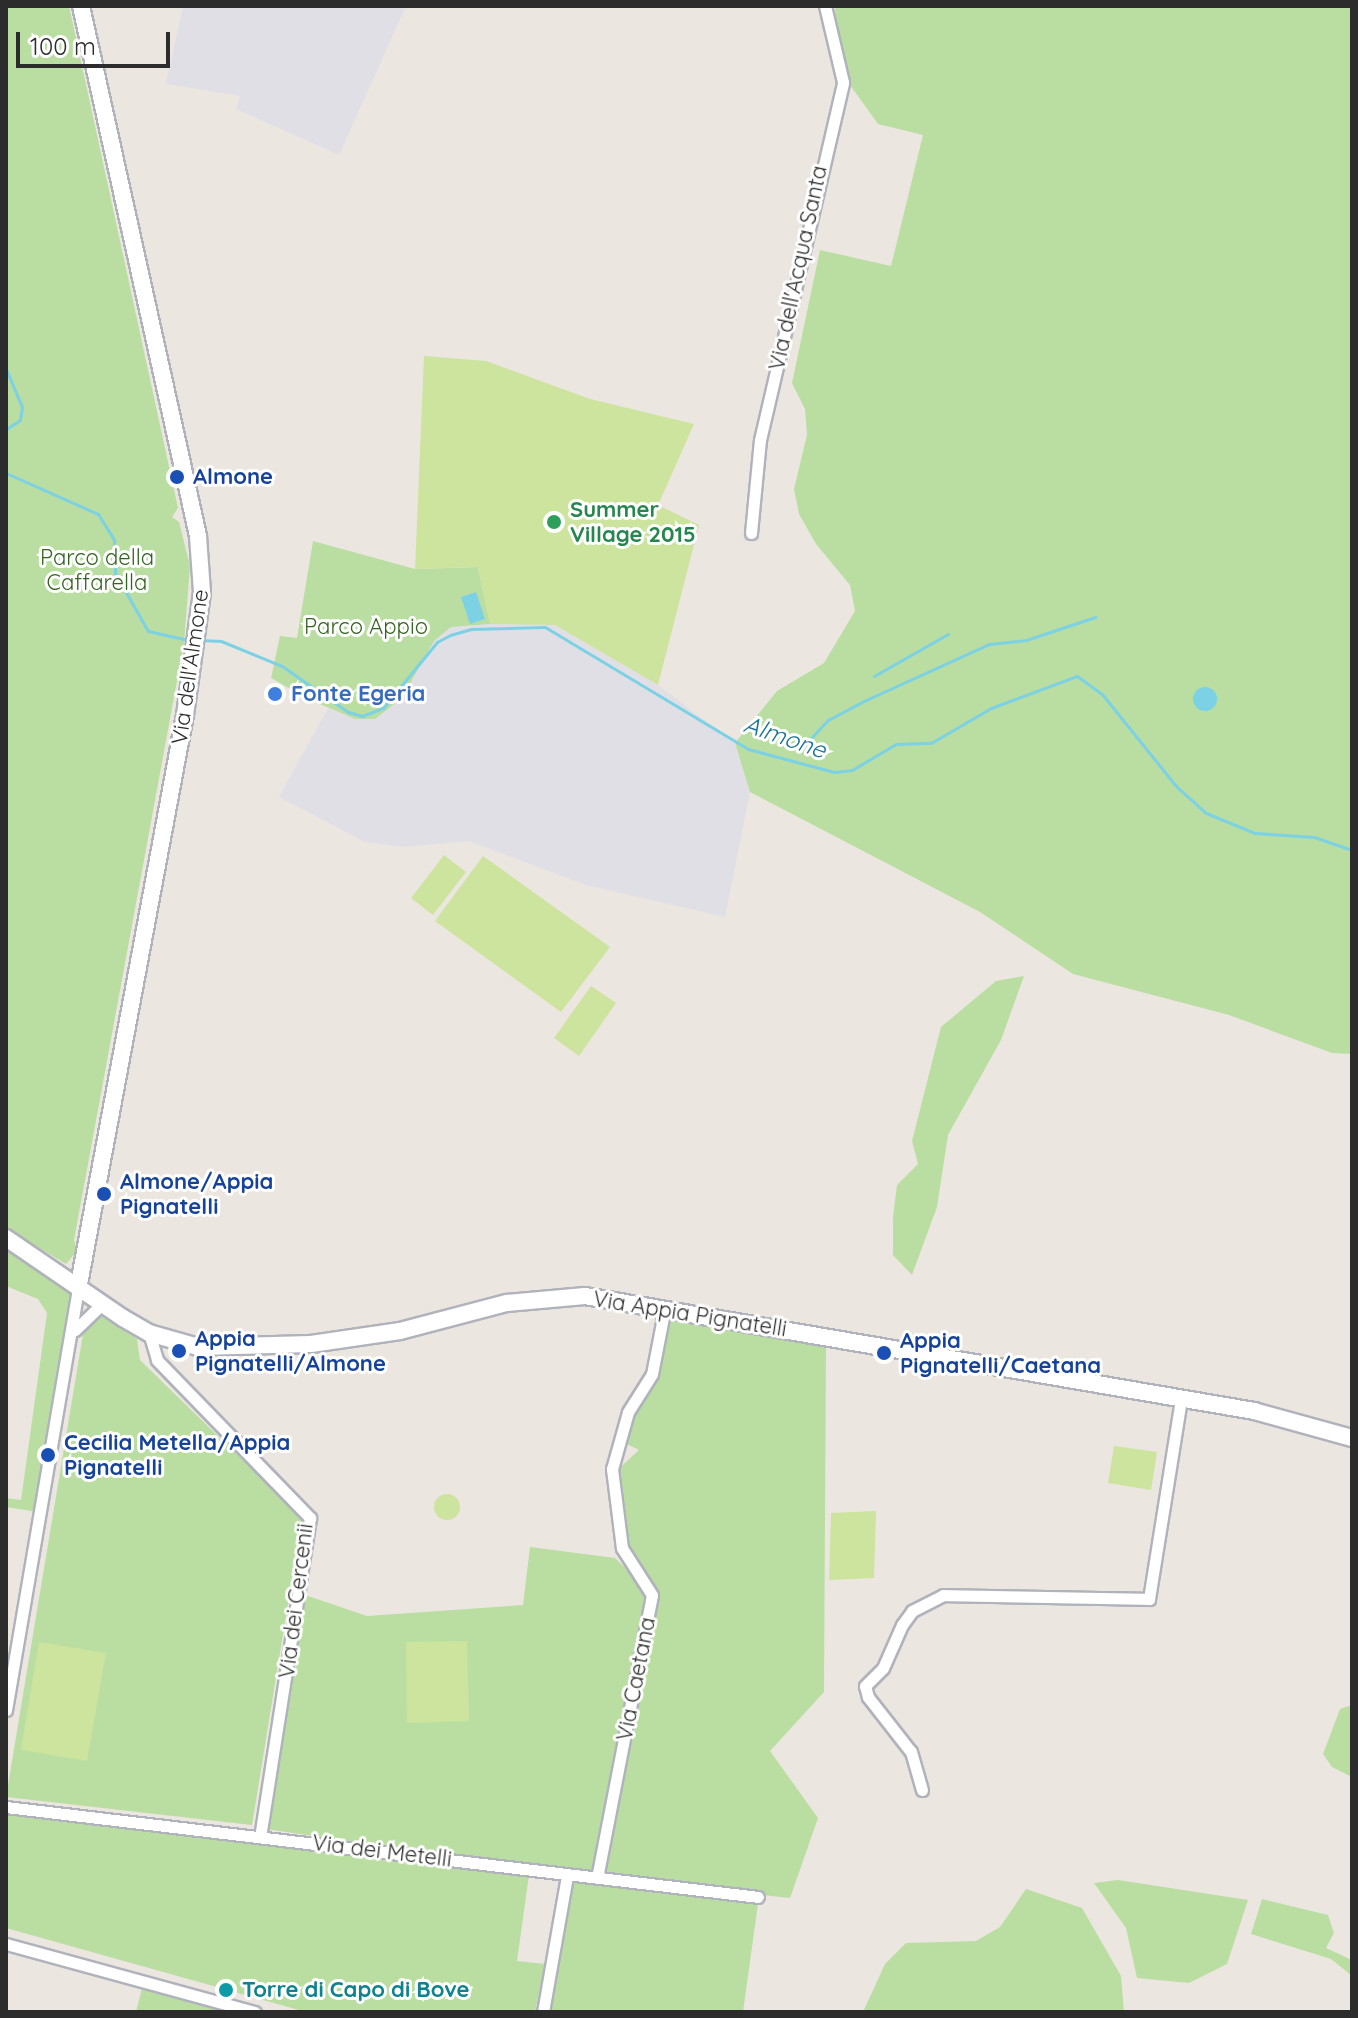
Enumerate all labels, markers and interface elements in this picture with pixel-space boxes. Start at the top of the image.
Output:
scale bar [20,16,174,66]
text: 100 m [30,31,96,61]
street label: Via dell'Acqua Santa [763,163,833,373]
place label: Almone [193,464,273,490]
marker: Almone [168,468,186,486]
place label: Summer Village 2015 [570,496,696,548]
marker: Summer Village 2015 [545,513,563,531]
park label: Parco della Caffarella [40,544,154,596]
street label: Via dell'Almone [166,588,214,746]
park label: Parco Appio [304,614,428,640]
place label: Fonte Egeria [291,681,425,707]
marker: Fonte Egeria [266,685,284,703]
water label: Almone [740,710,830,764]
place label: Almone/Appia Pignatelli [120,1168,273,1220]
marker: Almone/Appia Pignatelli [95,1185,113,1203]
street label: Via Appia Pignatelli [591,1286,789,1342]
place label: Appia Pignatelli/Almone [195,1325,386,1376]
place label: Appia Pignatelli/Caetana [900,1327,1101,1378]
marker: Appia Pignatelli/Almone [170,1342,188,1360]
marker: Appia Pignatelli/Caetana [875,1344,893,1362]
place label: Cecilia Metella/Appia Pignatelli [64,1429,290,1480]
marker: Cecilia Metella/Appia Pignatelli [39,1446,57,1464]
street label: Via dei Cercenii [273,1522,319,1680]
street label: Via Caetana [611,1615,661,1743]
street label: Via dei Metelli [311,1829,453,1873]
place label: Torre di Capo di Bove [242,1977,470,2003]
marker: Torre di Capo di Bove [217,1981,235,1999]

